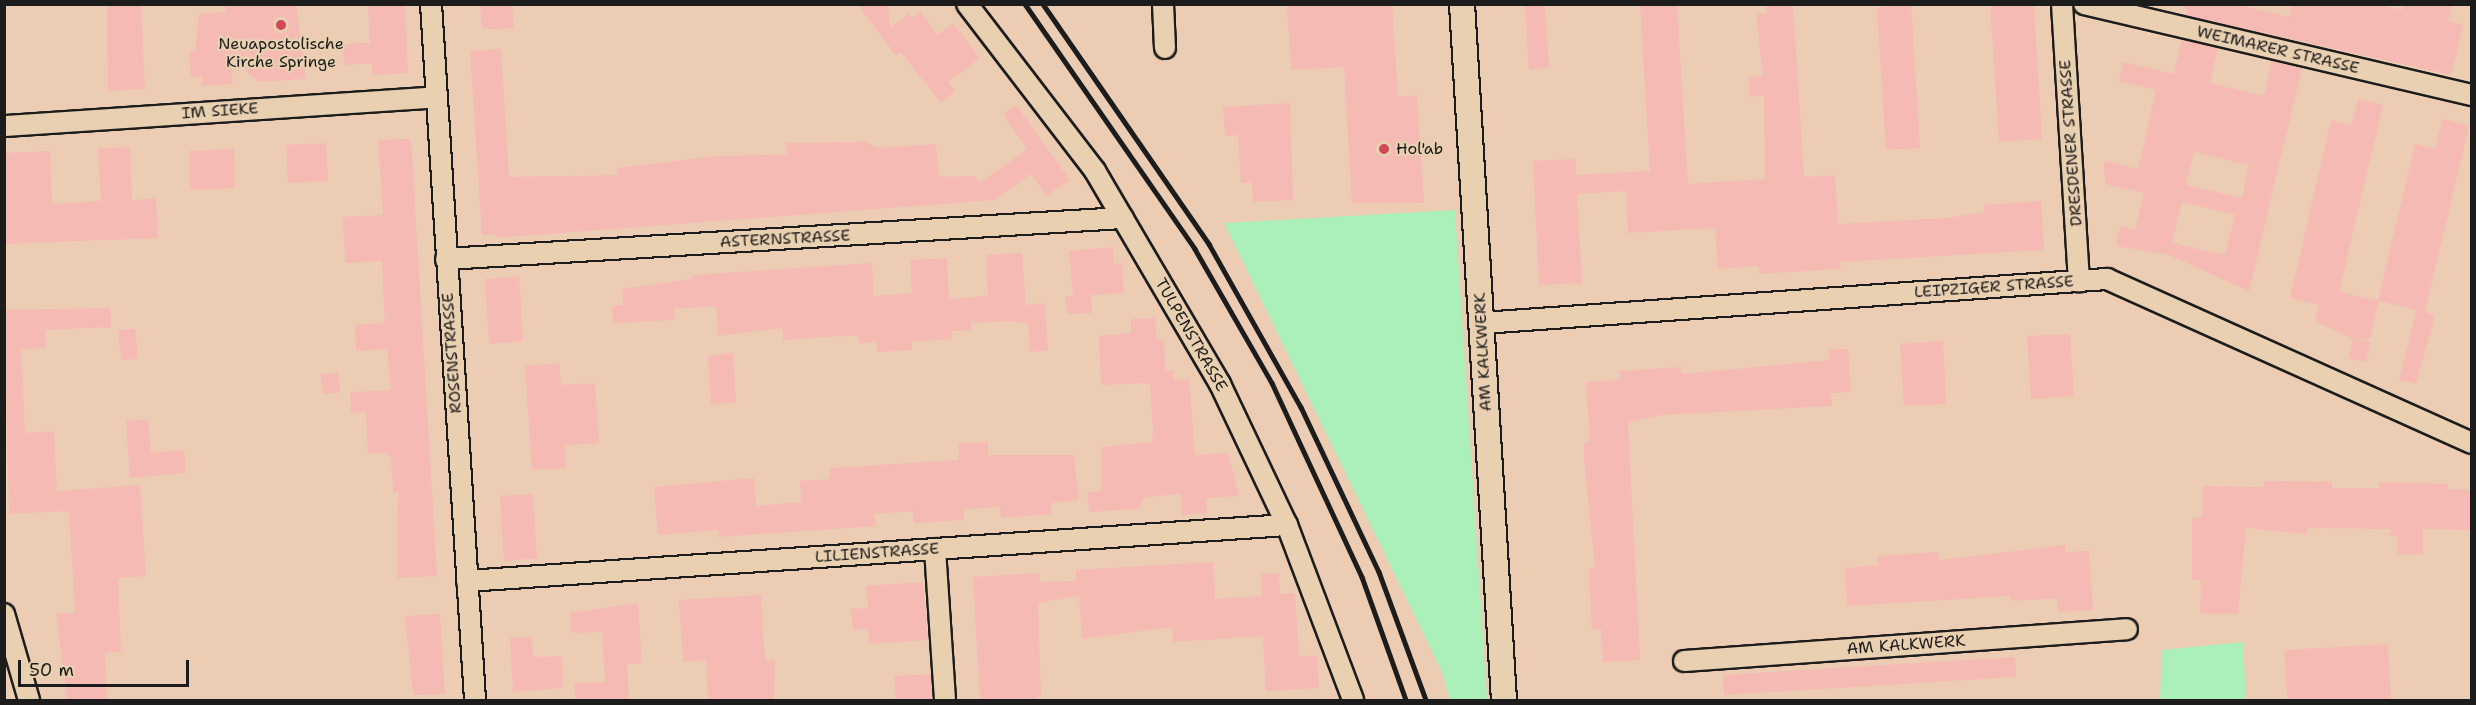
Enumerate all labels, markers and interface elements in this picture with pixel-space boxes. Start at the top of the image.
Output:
marker: Neuapostolische Kirche Springe [274,18,288,32]
street label: WEIMARER STRASSE [2195,22,2361,78]
place label: Neuapostolische Kirche Springe [218,34,344,72]
street label: DRESDENER STRASSE [2056,59,2086,227]
street label: IM SIEKE [181,99,259,123]
place label: Hol'ab [1396,139,1443,159]
marker: Hol'ab [1377,142,1391,156]
street label: ASTERNSTRASSE [719,226,851,252]
street label: LEIPZIGER STRASSE [1913,272,2075,302]
street label: TULPENSTRASSE [1151,275,1231,395]
street label: ROSENSTRASSE [438,292,466,414]
street label: AM KALKWERK [1470,292,1496,412]
street label: LILIENSTRASSE [814,539,940,567]
street label: AM KALKWERK [1846,631,1966,659]
scale bar [21,648,192,686]
text: 50 m [29,658,74,682]

